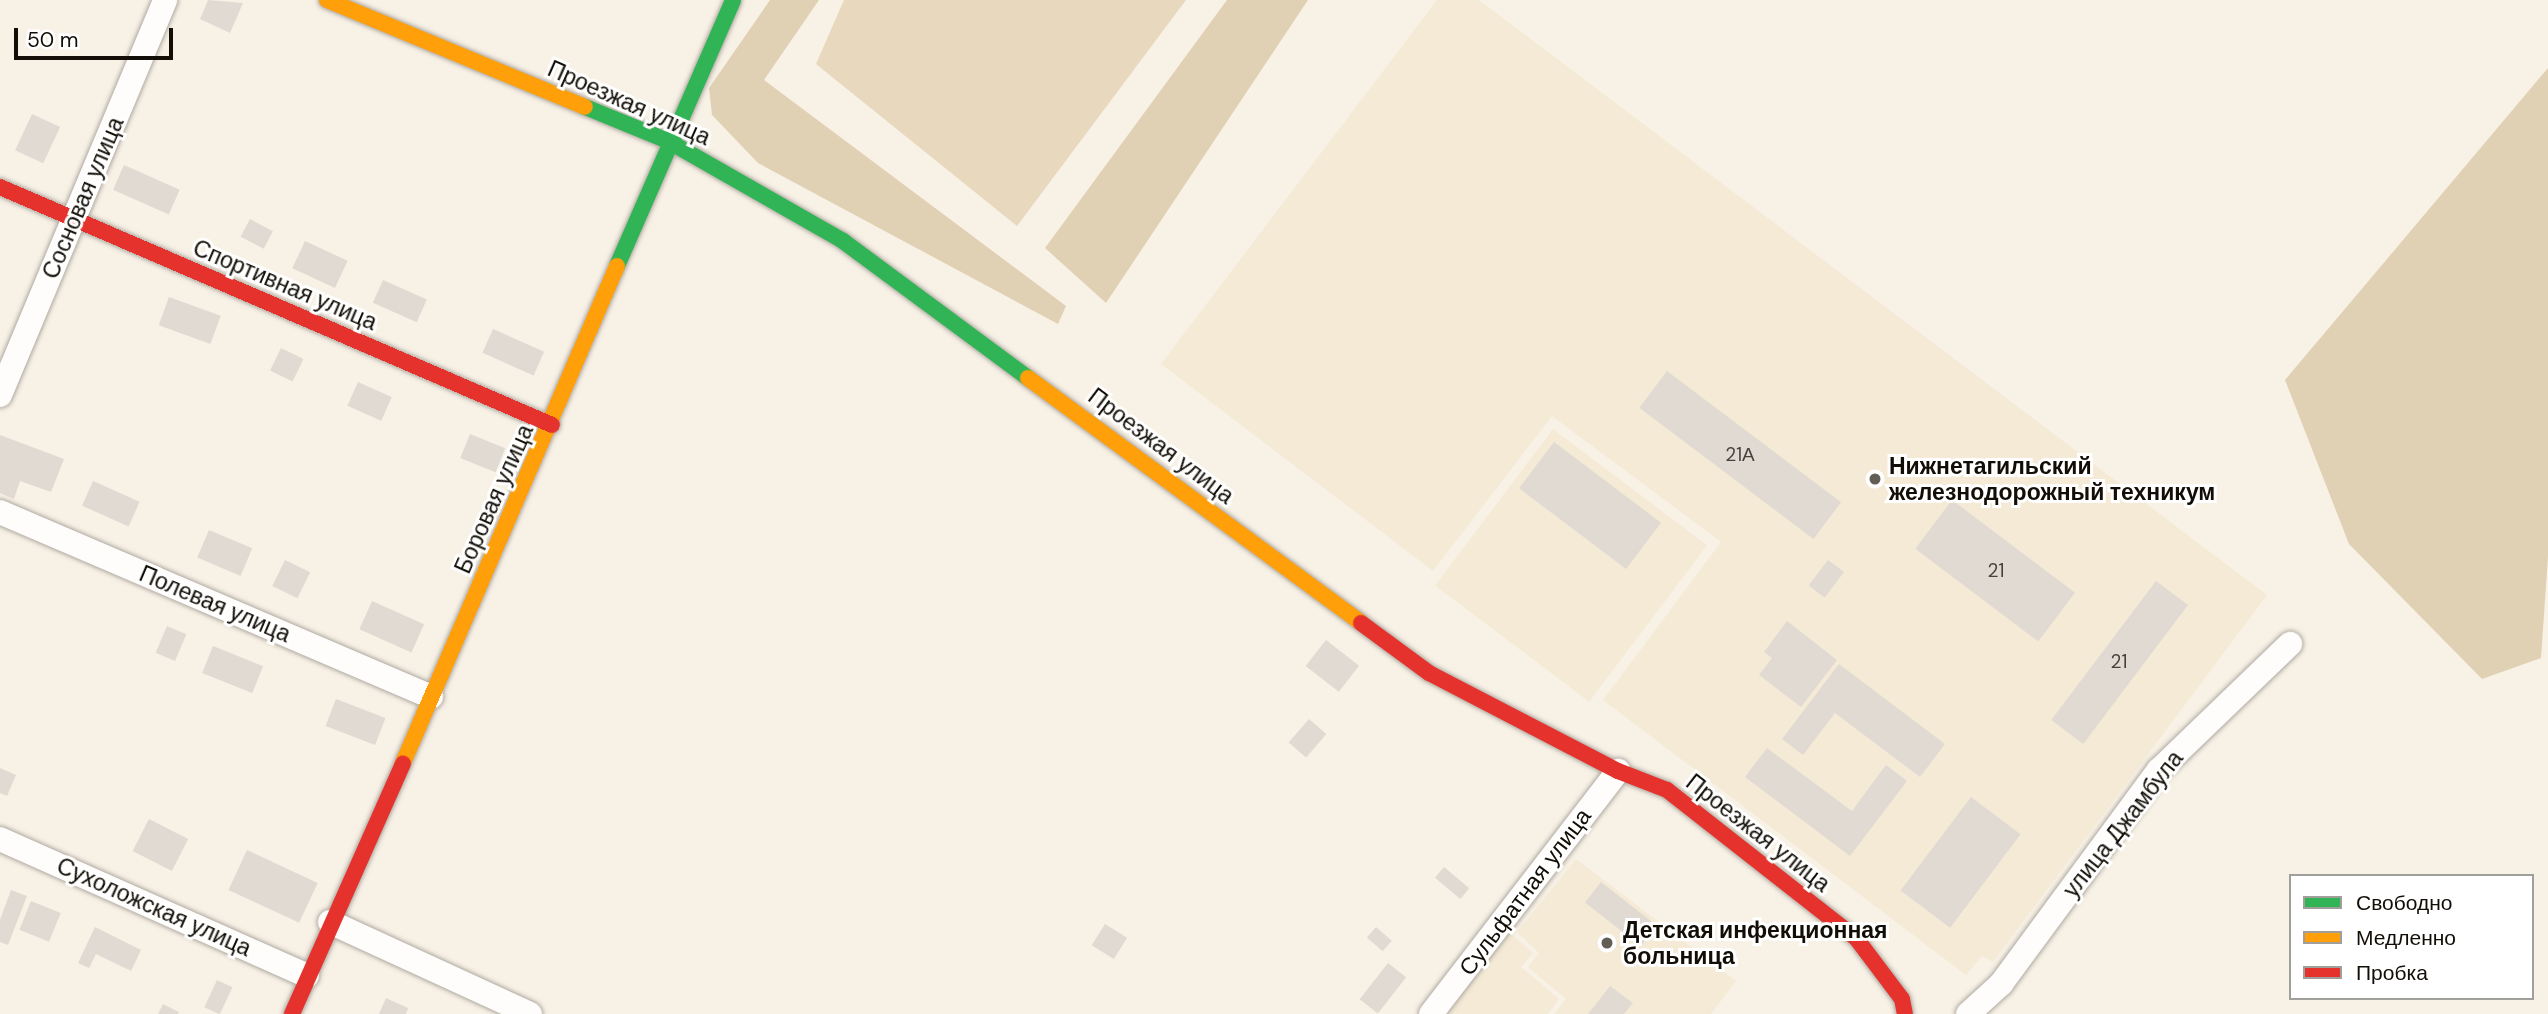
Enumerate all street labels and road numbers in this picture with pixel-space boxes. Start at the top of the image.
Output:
street label: Проезжая улица [543,55,715,151]
street label: Сосновая улица [37,113,129,283]
street label: Спортивная улица [189,234,381,336]
street label: Проезжая улица [1083,382,1239,510]
street label: Боровая улица [449,420,539,578]
street label: Полевая улица [135,560,295,648]
street label: улица Джамбула [2057,745,2189,903]
street label: Проезжая улица [1681,768,1835,898]
street label: Сульфатная улица [1453,803,1597,981]
street label: Сухоложская улица [53,852,255,962]

